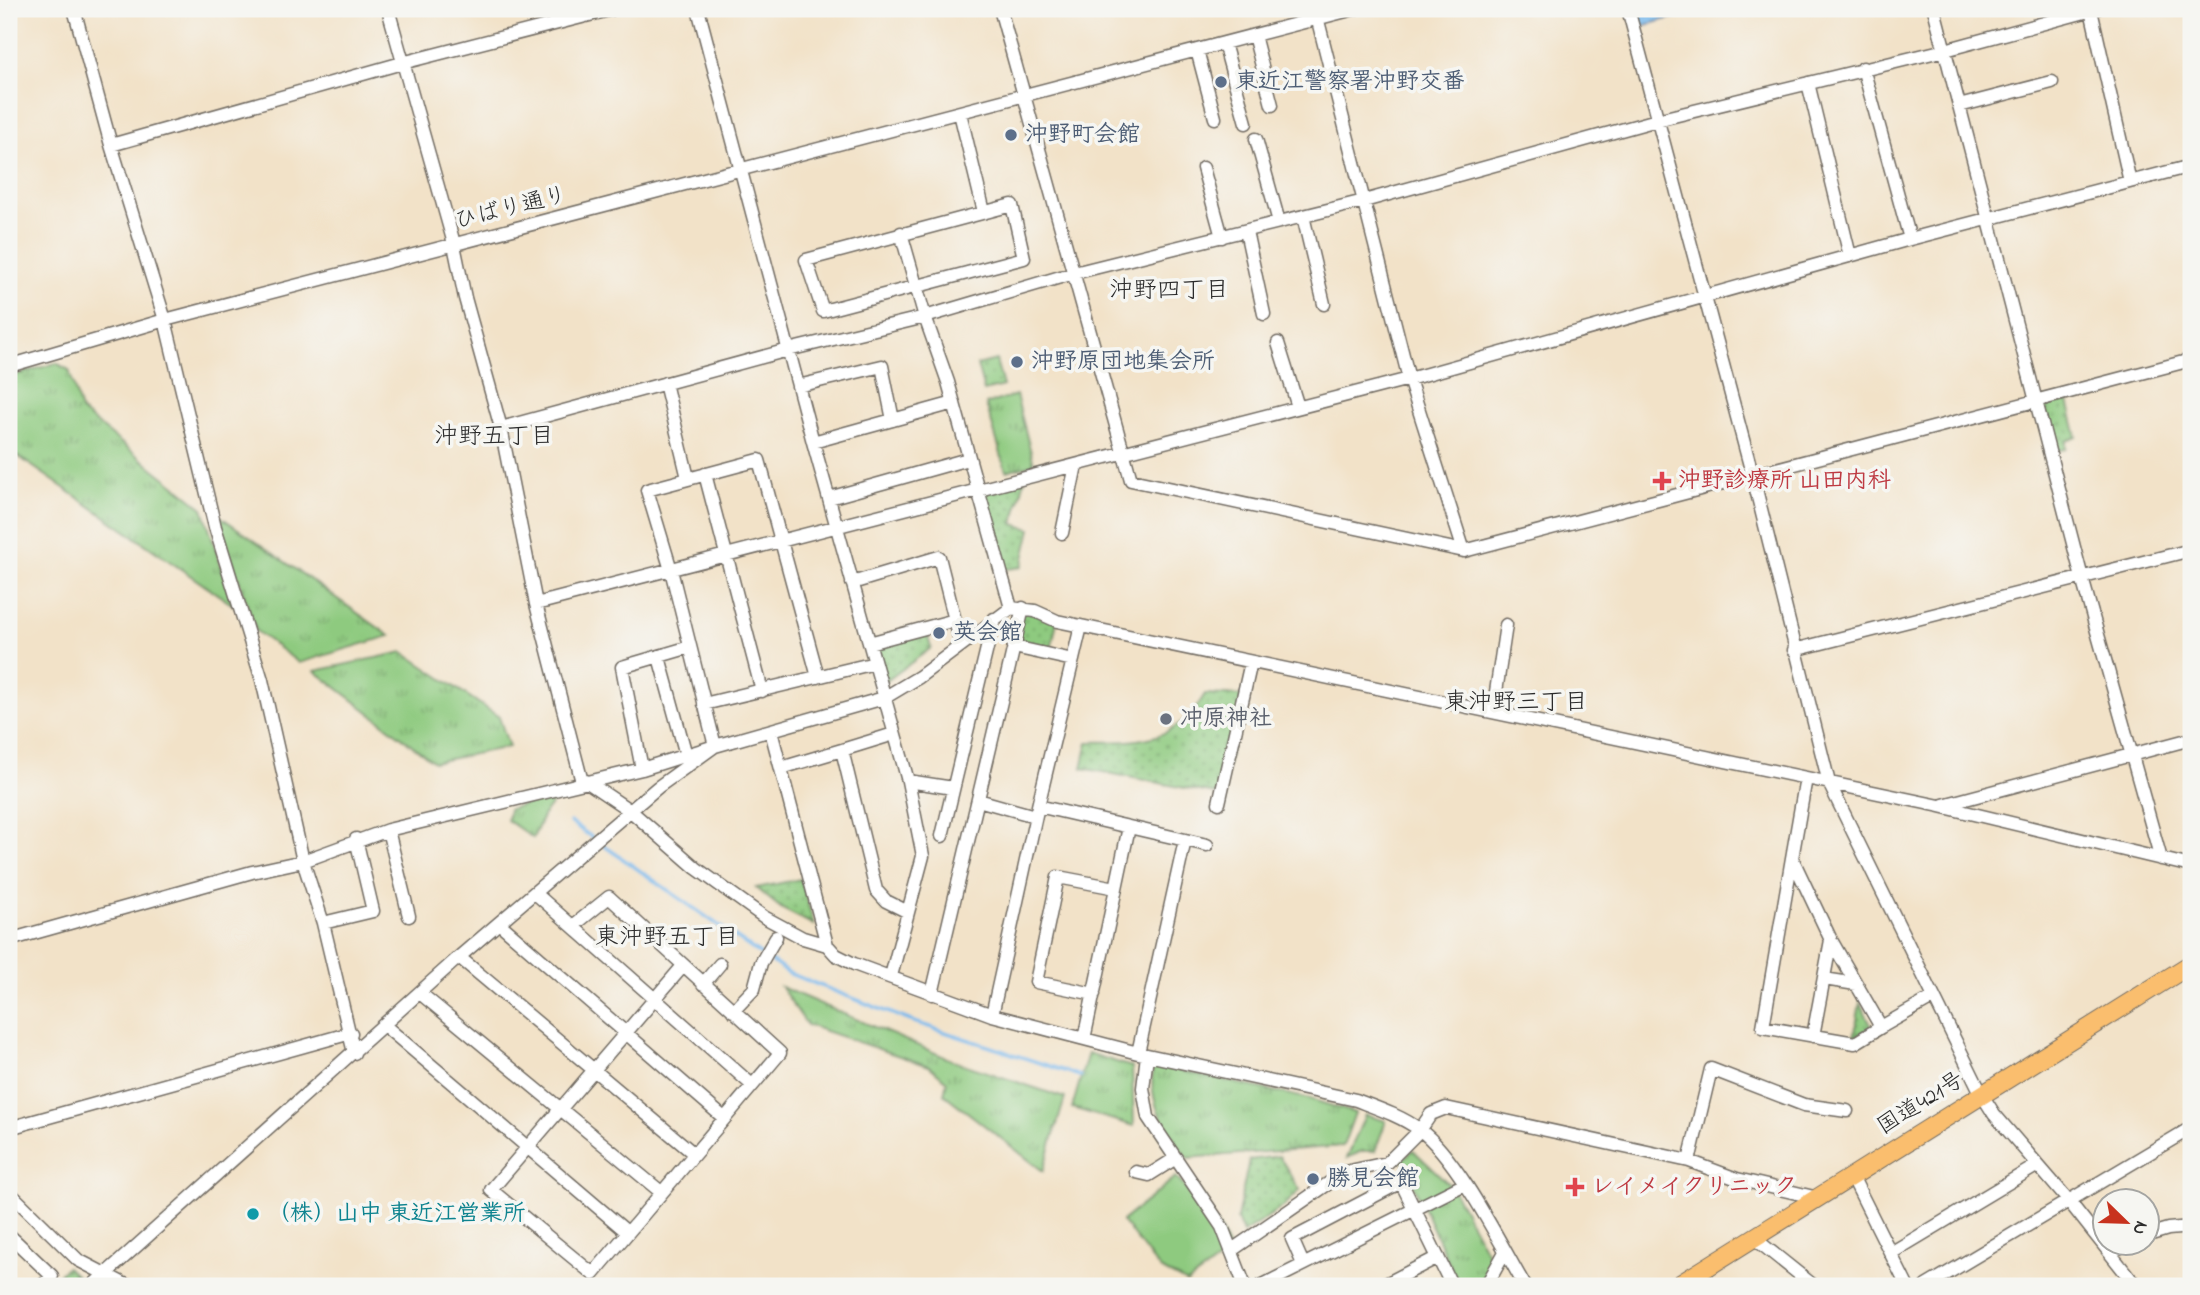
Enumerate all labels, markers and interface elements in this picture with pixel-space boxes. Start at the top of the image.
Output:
place label: 東近江警察署沖野交番 [1235,66,1465,99]
marker: 東近江警察署沖野交番 [1213,74,1229,90]
place label: 沖野町会館 [1025,119,1140,152]
marker: 沖野町会館 [1003,127,1019,143]
street label: ひばり通り [451,179,571,239]
district label: 沖野四丁目 [1109,274,1229,309]
place label: 沖野原団地集会所 [1031,346,1215,379]
marker: 沖野原団地集会所 [1009,354,1025,370]
district label: 沖野五丁目 [434,420,554,455]
place label: 沖野診療所 山田内科 [1678,465,1891,498]
marker: 沖野診療所 山田内科 [1652,471,1672,491]
place label: 英会館 [953,617,1022,650]
marker: 英会館 [931,625,947,641]
district label: 東沖野三丁目 [1444,686,1588,721]
place label: 冲原神社 [1180,703,1272,736]
marker: 冲原神社 [1158,711,1174,727]
district label: 東沖野五丁目 [595,921,739,956]
street label: 国道421号 [1871,1064,1971,1144]
place label: 勝見会館 [1327,1163,1419,1196]
marker: 勝見会館 [1305,1171,1321,1187]
place label: レイメイクリニック [1591,1171,1797,1204]
marker: レイメイクリニック [1565,1177,1585,1197]
north arrow [2092,1186,2162,1256]
place label: （株）山中 東近江営業所 [267,1198,526,1231]
marker: （株）山中 東近江営業所 [245,1206,261,1222]
text: N [2124,1216,2154,1239]

